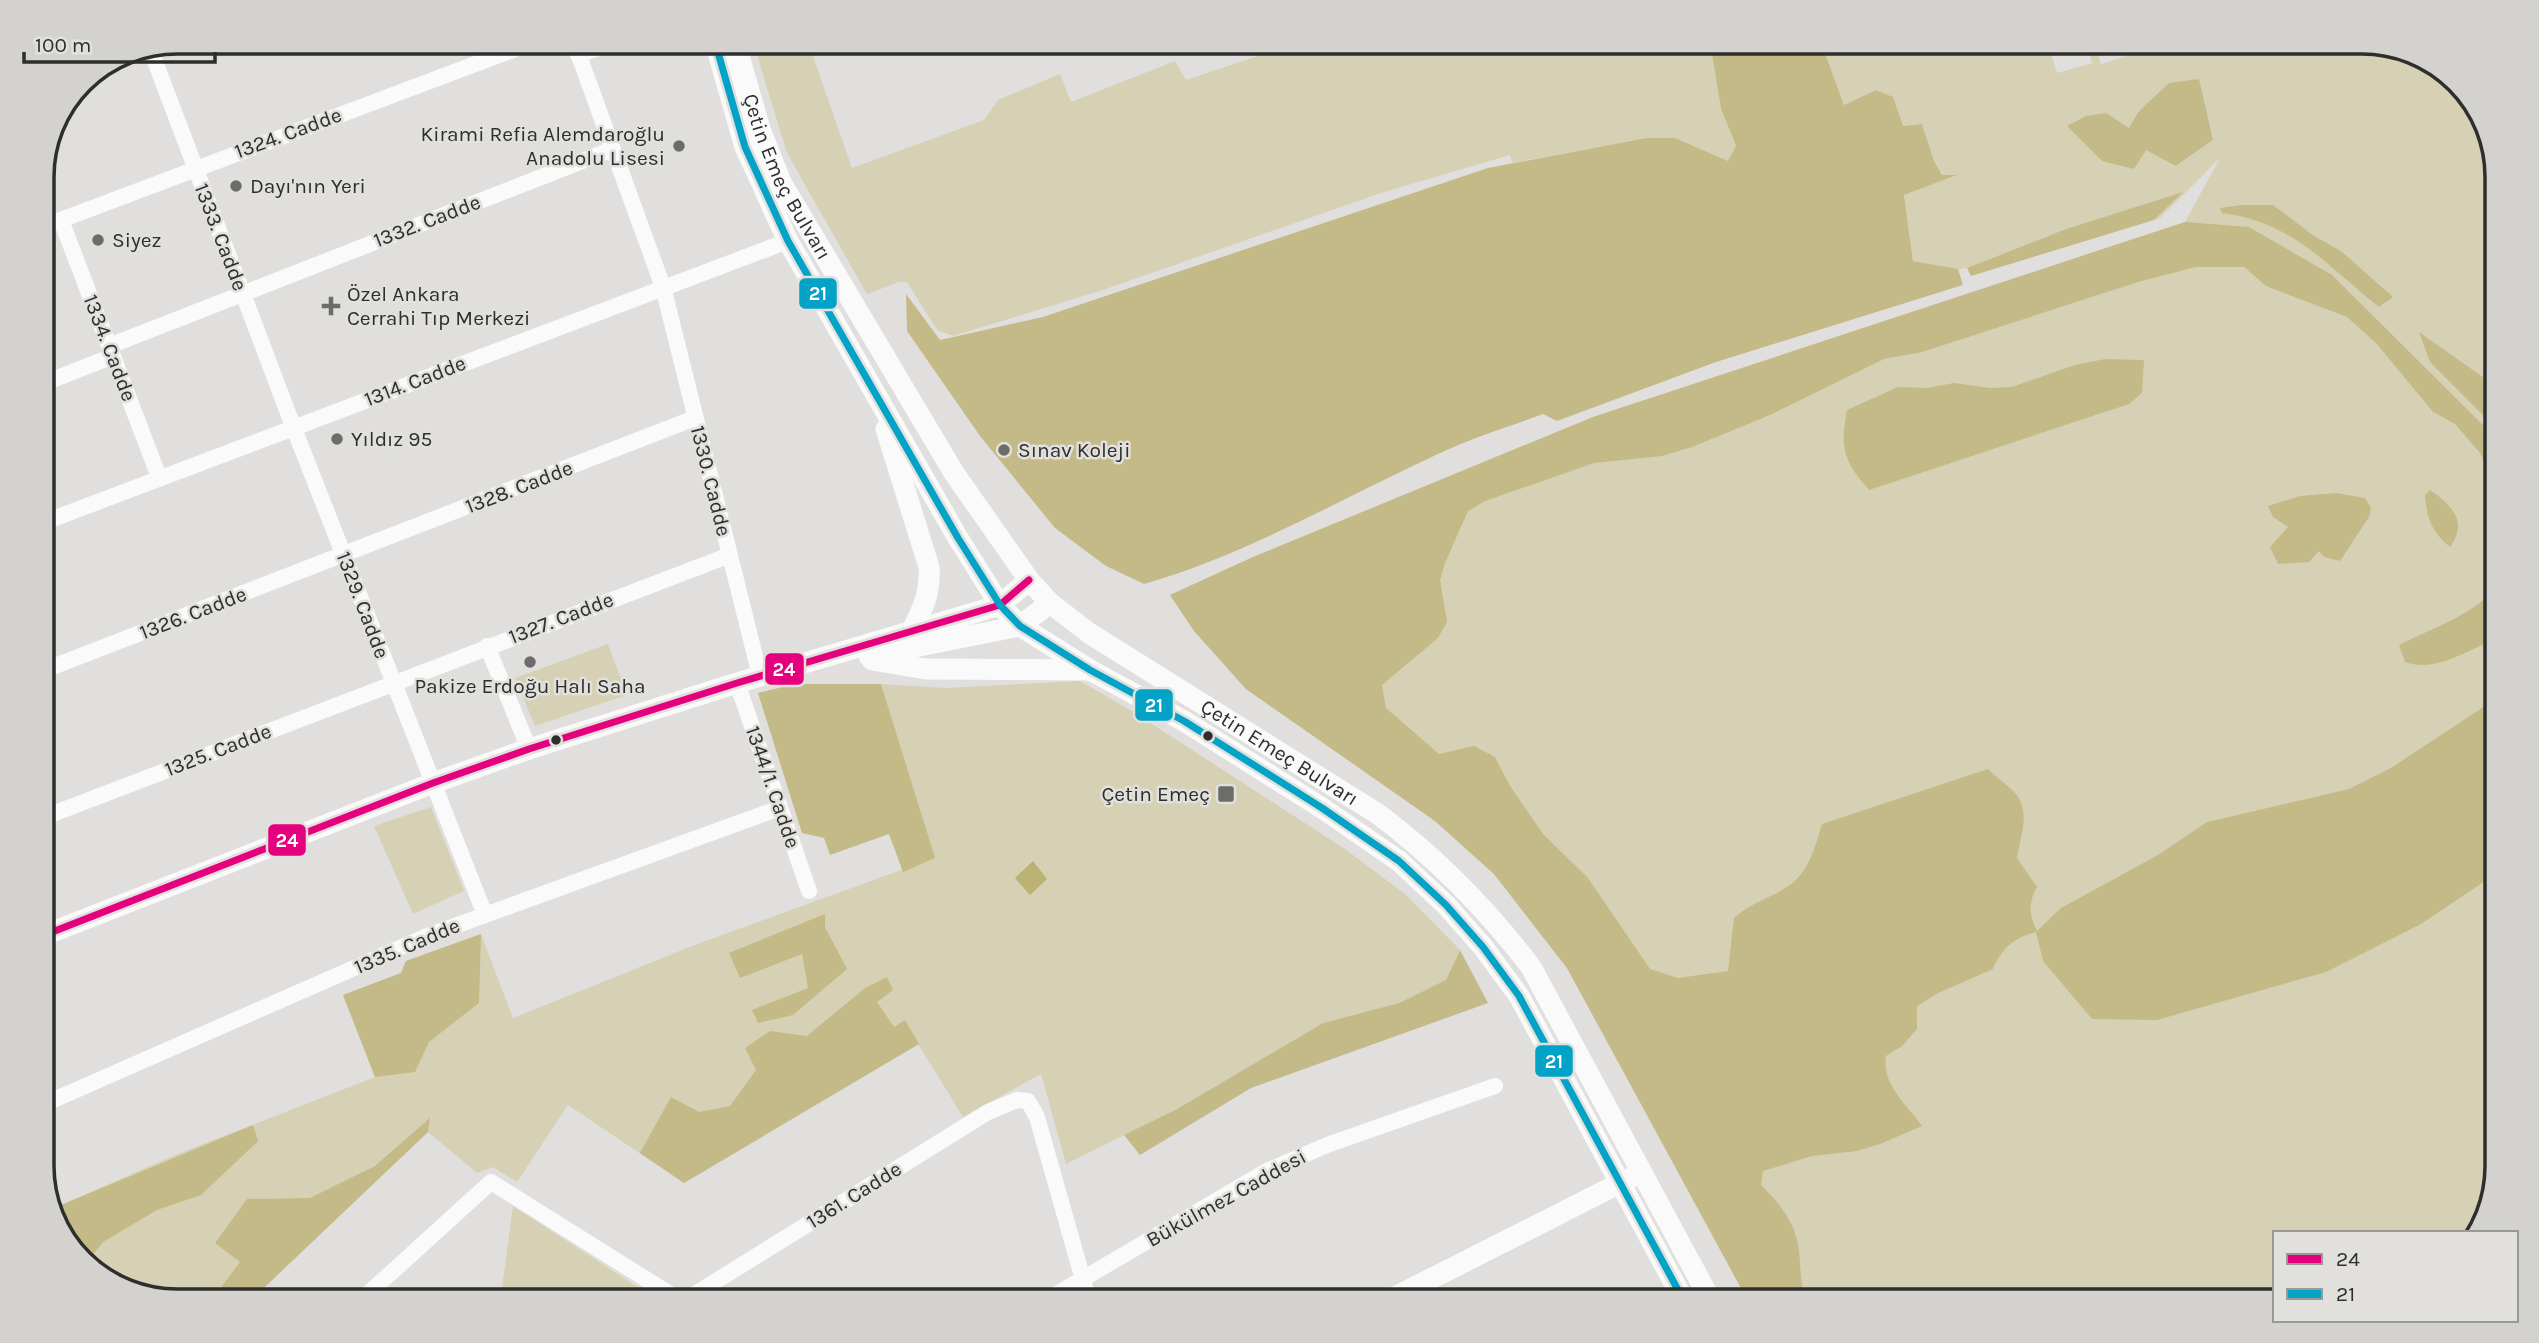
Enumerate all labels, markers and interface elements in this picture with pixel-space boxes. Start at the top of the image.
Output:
scale bar [24,21,215,65]
text: 100 m [35,33,92,57]
street label: Çetin Emeç Bulvarı [738,91,836,264]
street label: 1324. Cadde [231,103,345,163]
place label: Kirami Refia Alemdaroğlu Anadolu Lisesi [420,122,665,170]
marker: Kirami Refia Alemdaroğlu Anadolu Lisesi [671,138,687,154]
place label: Dayı'nın Yeri [250,174,366,198]
marker: Dayı'nın Yeri [228,178,244,194]
street label: 1333. Cadde [190,180,252,294]
street label: 1332. Cadde [370,190,484,252]
place label: Siyez [112,228,161,252]
marker: Siyez [90,232,106,248]
line badge: 21 [798,277,838,310]
place label: Özel Ankara Cerrahi Tıp Merkezi [347,282,530,330]
text: 21 [809,283,827,305]
street label: 1334. Cadde [79,291,141,405]
marker: Özel Ankara Cerrahi Tıp Merkezi [321,296,341,316]
street label: 1314. Cadde [361,351,469,411]
street label: 1330. Cadde [686,423,736,539]
place label: Yıldız 95 [351,427,432,451]
marker: Yıldız 95 [329,431,345,447]
place label: Sınav Koleji [1018,438,1130,462]
marker: Sınav Koleji [996,442,1012,458]
street label: 1328. Cadde [462,456,576,518]
street label: 1329. Cadde [332,548,394,662]
street label: 1326. Cadde [136,582,250,644]
street label: 1327. Cadde [505,587,617,649]
line badge: 24 [764,652,805,686]
marker: Pakize Erdoğu Halı Saha [522,654,538,670]
text: 24 [773,659,796,681]
place label: Pakize Erdoğu Halı Saha [414,674,646,698]
line badge: 21 [1134,688,1174,722]
street label: Çetin Emeç Bulvarı [1196,694,1363,811]
text: 21 [1145,695,1163,717]
street label: 1325. Cadde [161,719,275,781]
street label: 1344/1. Cadde [741,723,805,851]
unlabelled marker [1201,729,1215,743]
unlabelled marker [549,733,563,747]
place label: Çetin Emeç [1101,782,1210,806]
marker: Çetin Emeç [1216,784,1236,804]
line badge: 24 [267,823,307,857]
text: 24 [276,830,299,852]
street label: 1335. Cadde [351,913,463,979]
line badge: 21 [1534,1044,1574,1078]
text: 21 [1545,1051,1563,1073]
street label: Bükülmez Caddesi [1142,1144,1310,1252]
street label: 1361. Cadde [802,1156,906,1234]
legend [2273,1231,2518,1322]
text: 24 [2336,1247,2360,1271]
text: 21 [2336,1282,2355,1306]

